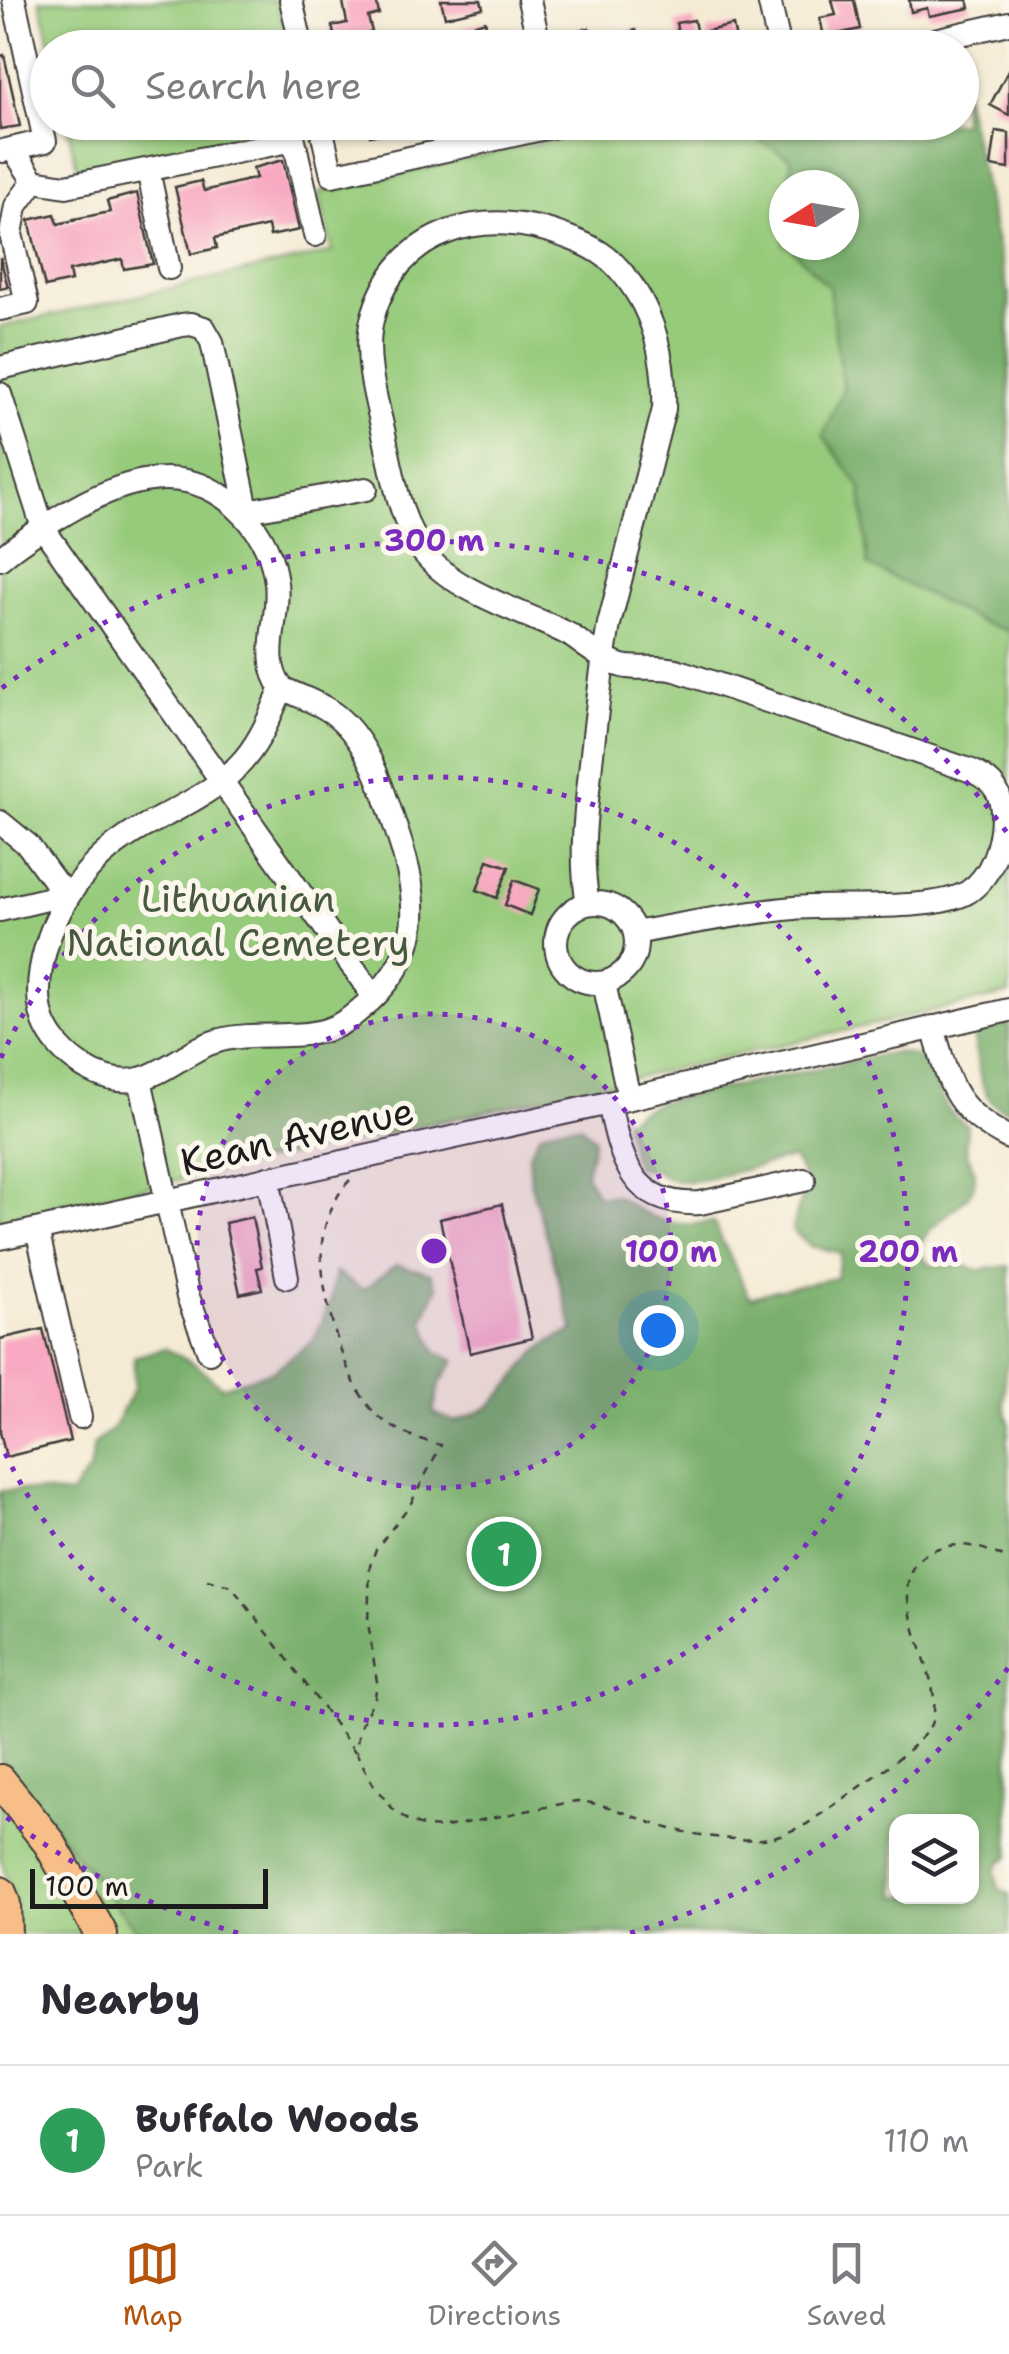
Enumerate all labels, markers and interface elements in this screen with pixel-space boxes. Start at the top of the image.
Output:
search box [30,30,979,140]
icon: search [65,58,120,113]
text: Search here [145,60,362,111]
north arrow [769,170,859,260]
text: 300 m [384,520,484,561]
park label: Lithuanian National Cemetery [66,873,410,968]
street label: Kean Avenue [175,1084,419,1188]
text: 100 m [625,1231,717,1272]
text: 200 m [858,1231,958,1272]
centre of rings [416,1233,452,1269]
your location [633,1305,684,1356]
pin: 1 [472,1516,536,1592]
map controls [889,1814,979,1904]
button: layers [889,1814,979,1904]
scale bar [30,1864,268,1908]
text: 100 m [45,1867,129,1905]
text: Nearby [40,1971,200,2027]
text: Buffalo Woods [135,2093,419,2144]
text: 1 [65,2119,80,2162]
text: 110 m [883,2119,969,2162]
text: Park [135,2144,204,2187]
tab: Map [123,2236,183,2334]
tab: Directions [428,2236,561,2334]
tab: Saved [807,2236,886,2334]

